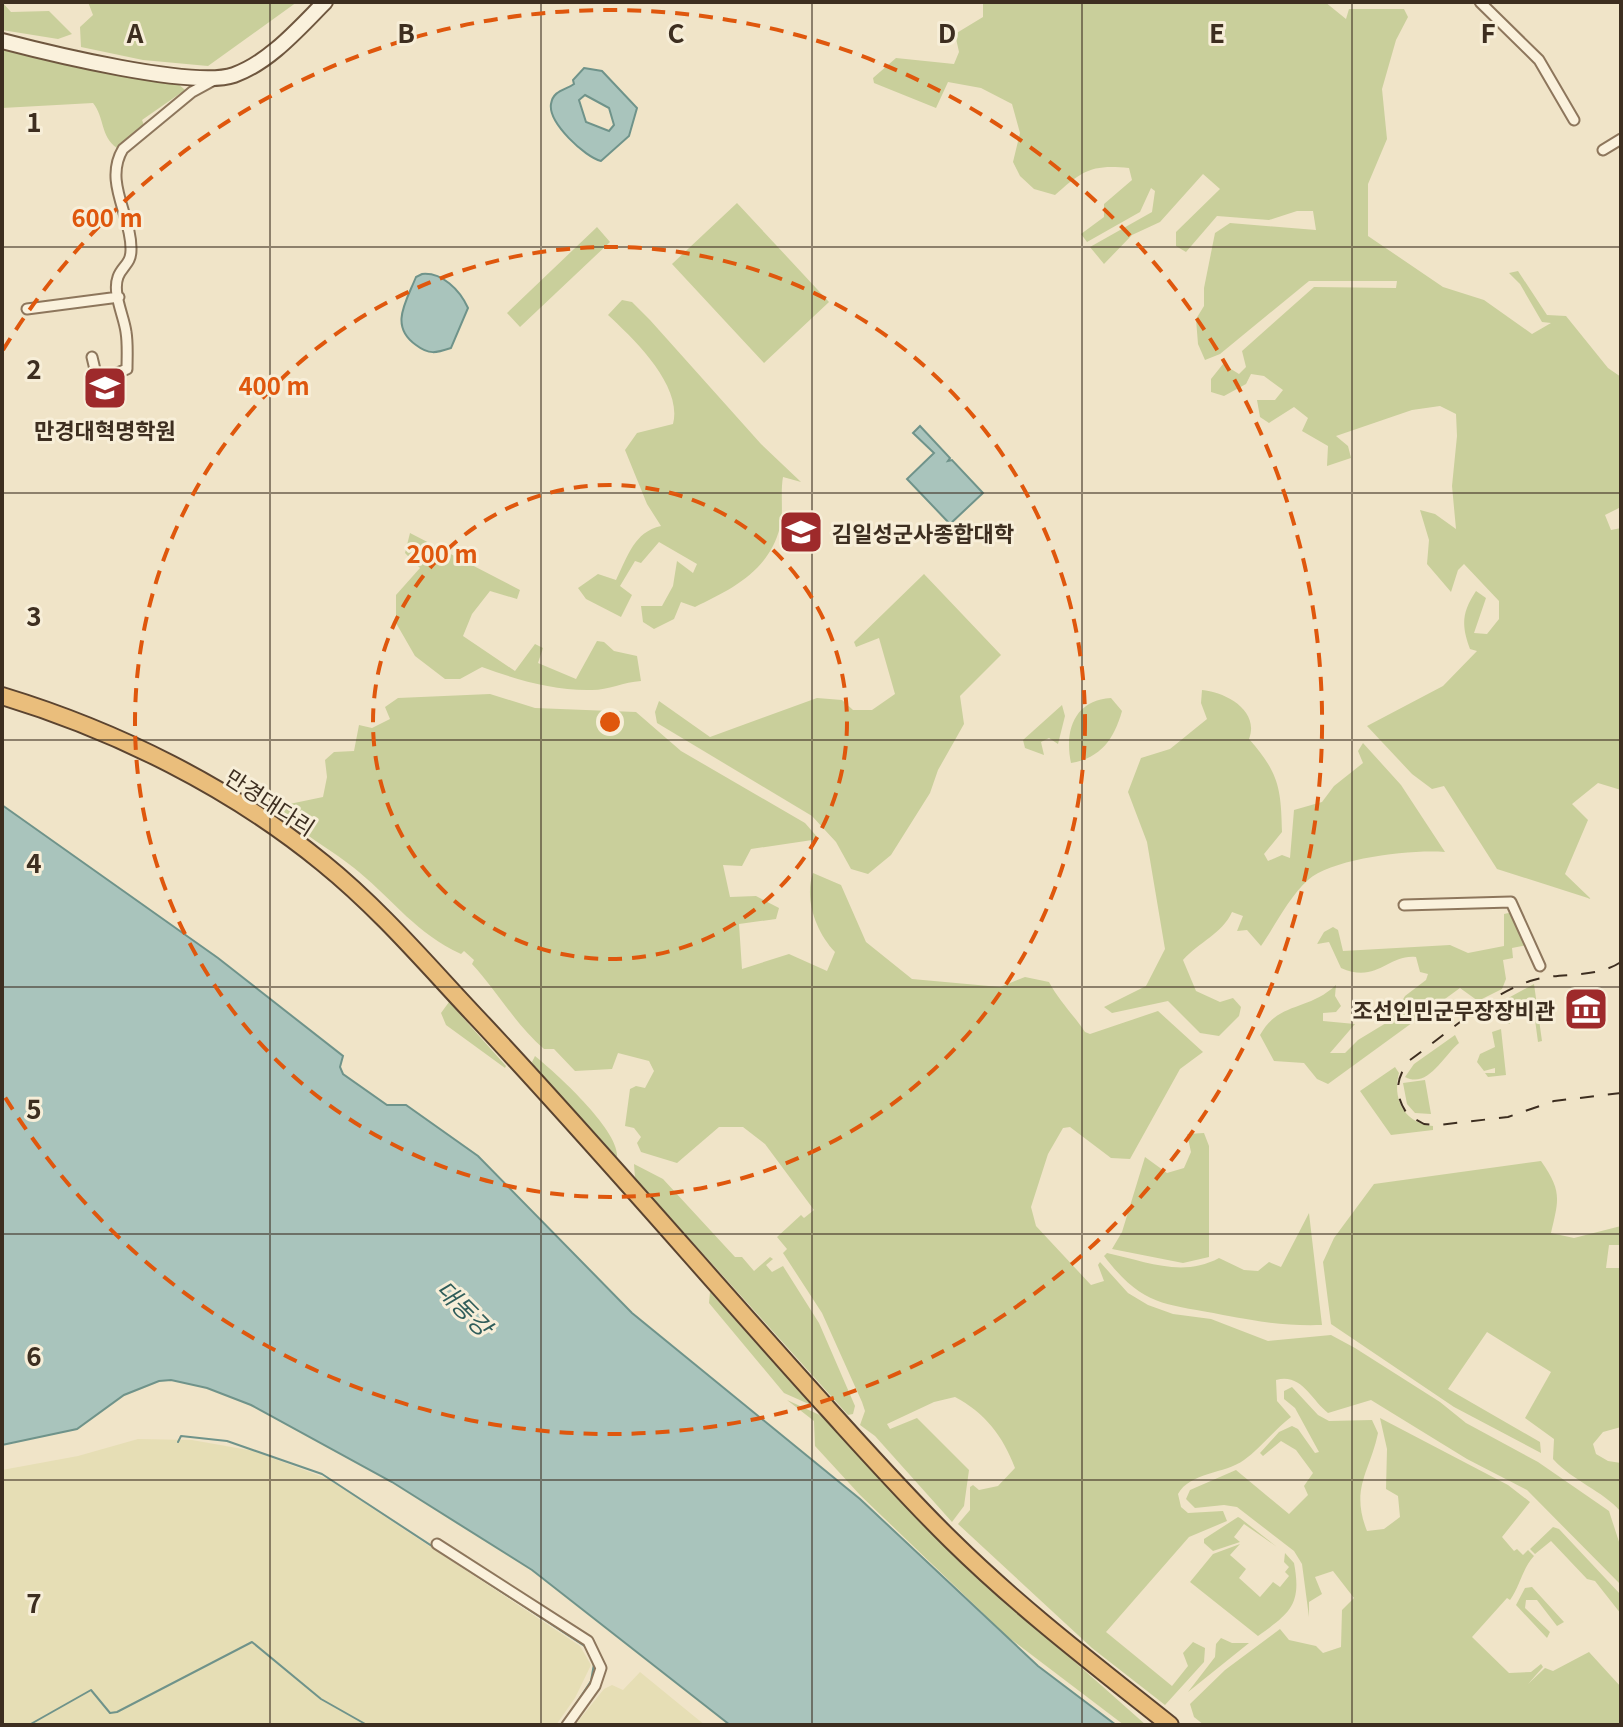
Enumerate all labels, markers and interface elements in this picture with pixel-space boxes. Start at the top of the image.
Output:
text: A [126,13,144,50]
text: B [397,13,415,50]
text: C [667,13,685,50]
text: D [938,13,956,50]
text: E [1209,13,1225,50]
text: F [1480,13,1496,50]
text: 1 [26,102,42,139]
text: 600 m [71,199,143,234]
text: 2 [26,349,42,386]
school or university icon: 만경대혁명학원 [81,364,129,412]
text: 400 m [238,367,310,402]
place label: 만경대혁명학원 [34,413,176,445]
school or university icon: 김일성군사종합대학 [777,508,825,556]
place label: 김일성군사종합대학 [832,516,1014,548]
text: 200 m [406,535,478,570]
text: 3 [26,596,42,633]
centre of rings [596,708,624,736]
street label: 만경대다리 [220,760,322,842]
text: 4 [26,843,42,880]
museum icon: 조선인민군무장장비관 [1562,985,1610,1033]
place label: 조선인민군무장장비관 [1353,993,1555,1025]
text: 5 [26,1089,42,1126]
water label: 대동강 [429,1271,503,1345]
text: 6 [26,1336,42,1373]
text: 7 [26,1583,42,1620]

